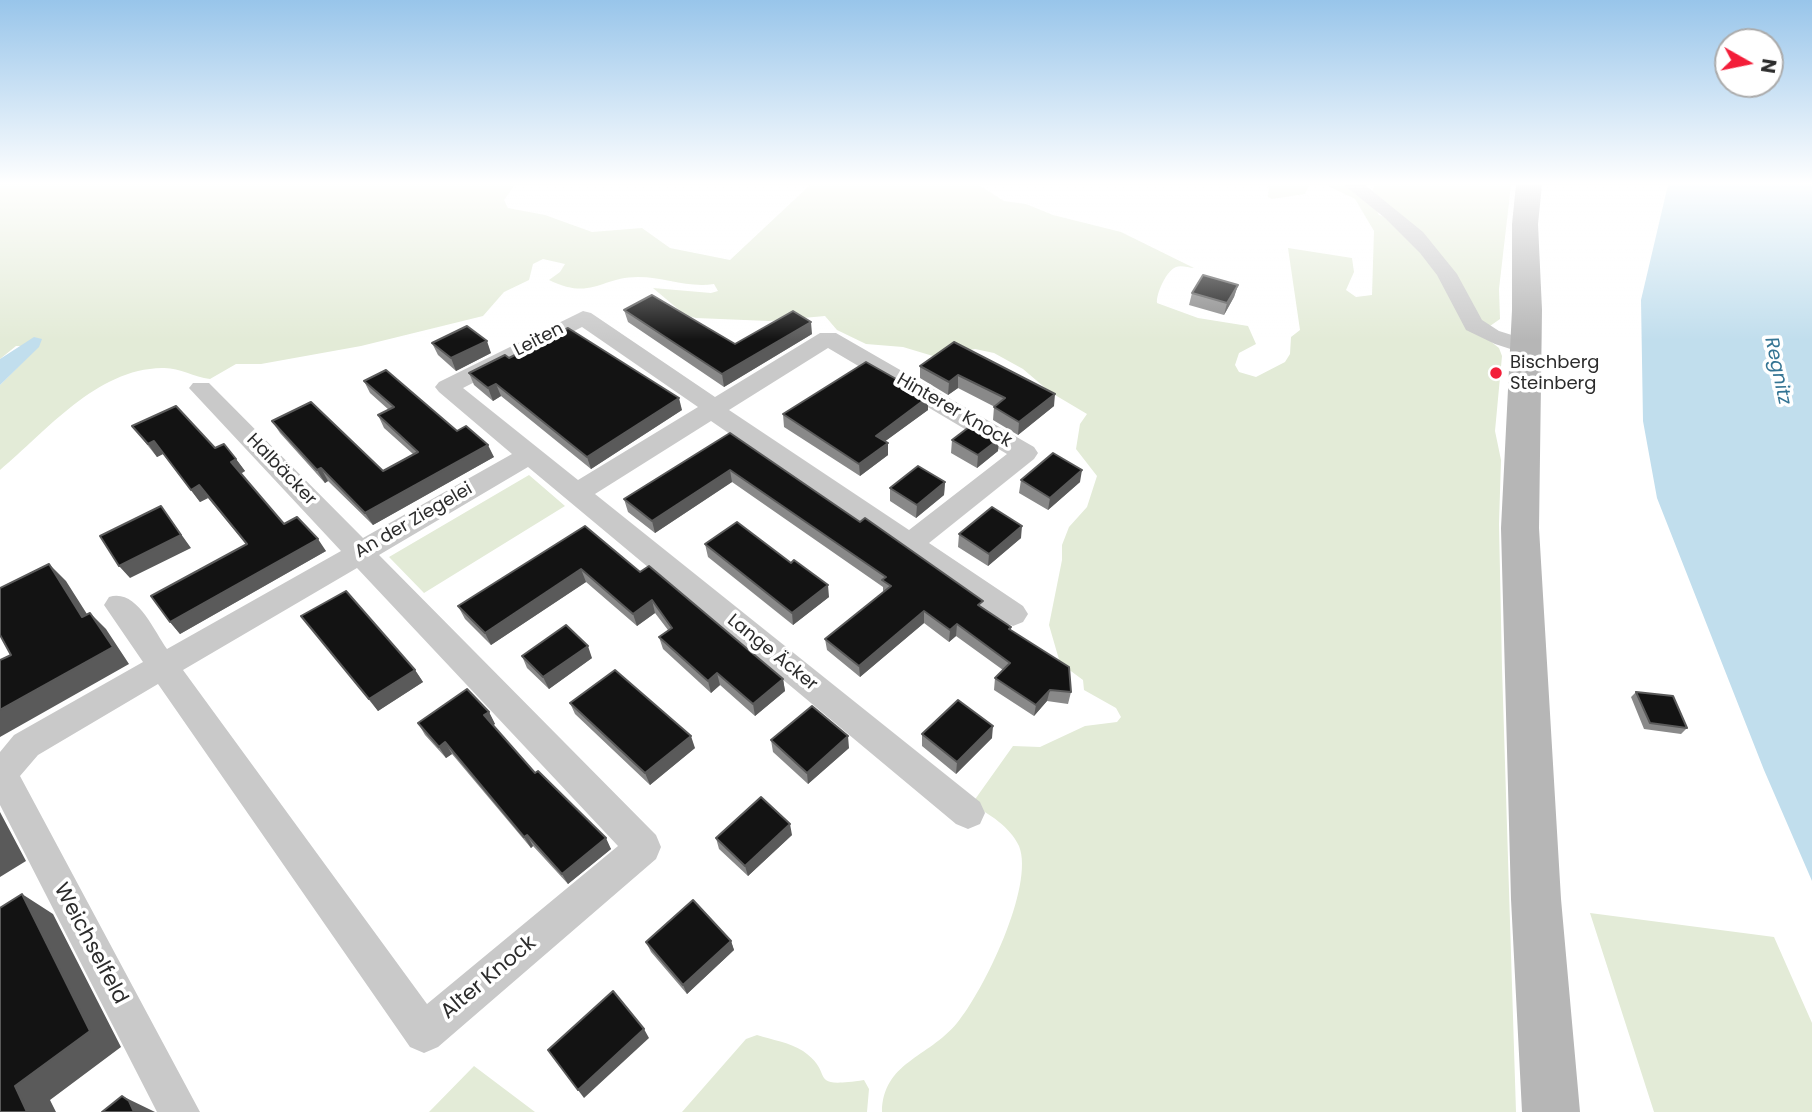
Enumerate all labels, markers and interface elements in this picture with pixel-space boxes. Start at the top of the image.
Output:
north arrow [1714,28,1784,98]
text: N [1754,57,1783,75]
street label: Leiten [511,318,567,362]
water label: Regnitz [1759,335,1795,407]
place label: Bischberg Steinberg [1510,352,1600,394]
marker: Bischberg Steinberg [1488,365,1504,381]
street label: Hinterer Knock [893,369,1015,453]
street label: Halbäcker [241,430,321,510]
street label: An der Ziegelei [351,479,477,563]
street label: Lange Äcker [723,610,821,696]
street label: Weichselfeld [48,879,132,1009]
street label: Alter Knock [436,931,542,1025]

